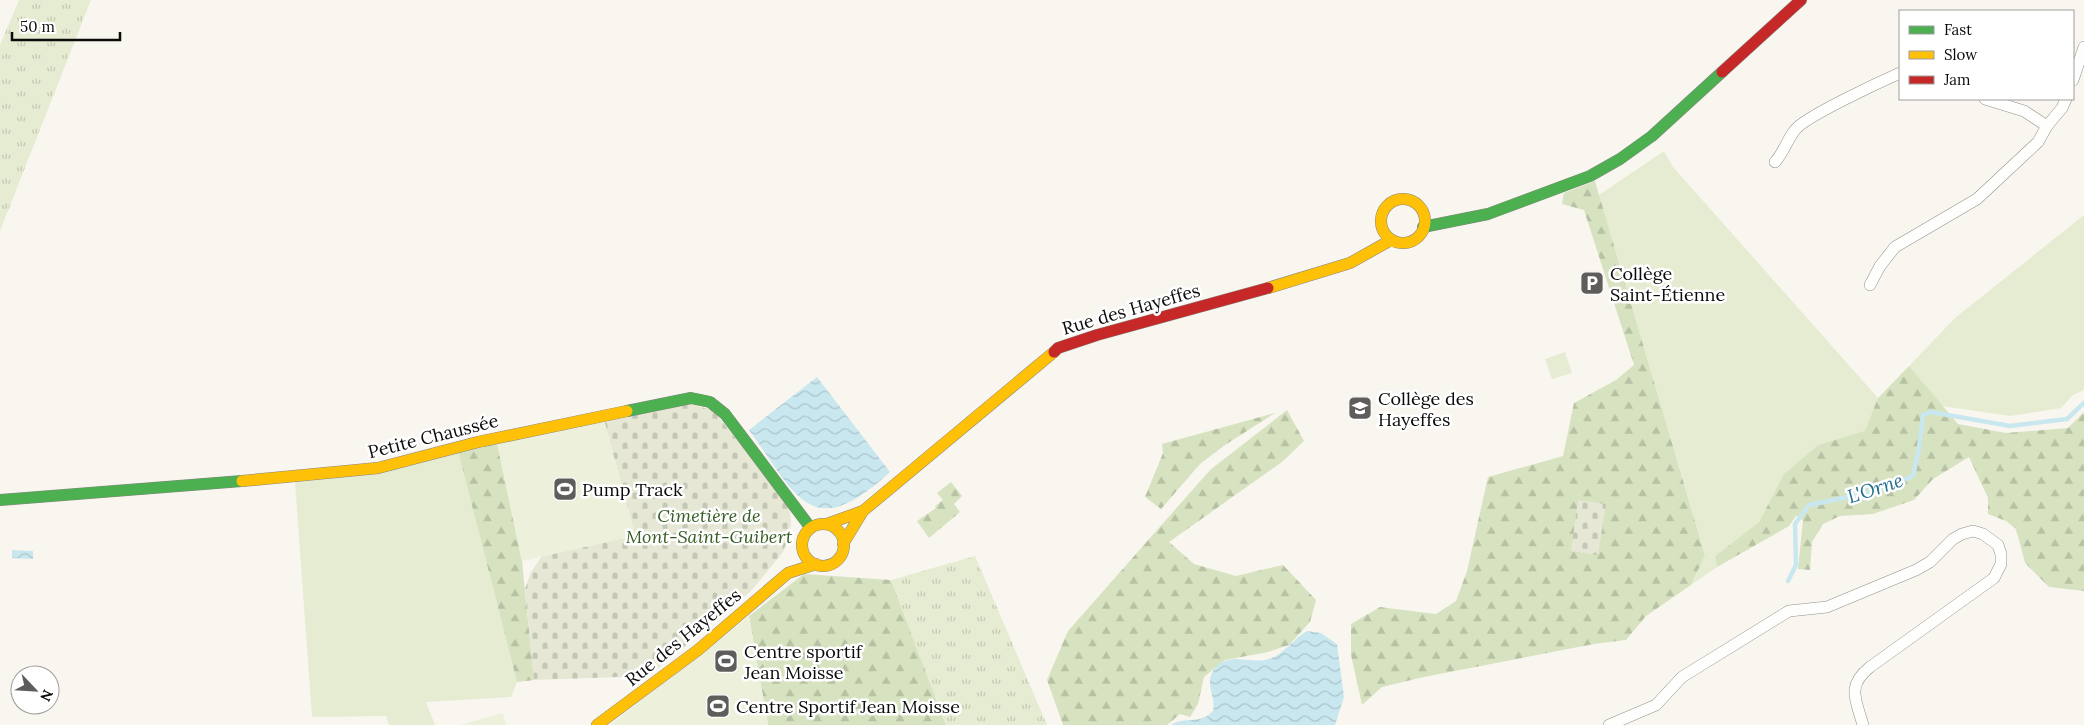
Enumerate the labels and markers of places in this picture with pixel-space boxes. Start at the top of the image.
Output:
place label: Collège Saint-Étienne [1610,262,1726,306]
parking icon: Collège Saint-Étienne [1579,270,1605,296]
place label: Collège des Hayeffes [1378,387,1474,431]
school or university icon: Collège des Hayeffes [1347,395,1373,421]
sports icon: Pump Track [552,476,578,502]
place label: Pump Track [582,478,683,501]
place label: Centre sportif Jean Moisse [743,640,864,684]
sports icon: Centre sportif Jean Moisse [713,648,739,674]
sports icon: Centre Sportif Jean Moisse [705,693,731,719]
place label: Centre Sportif Jean Moisse [736,695,960,718]

